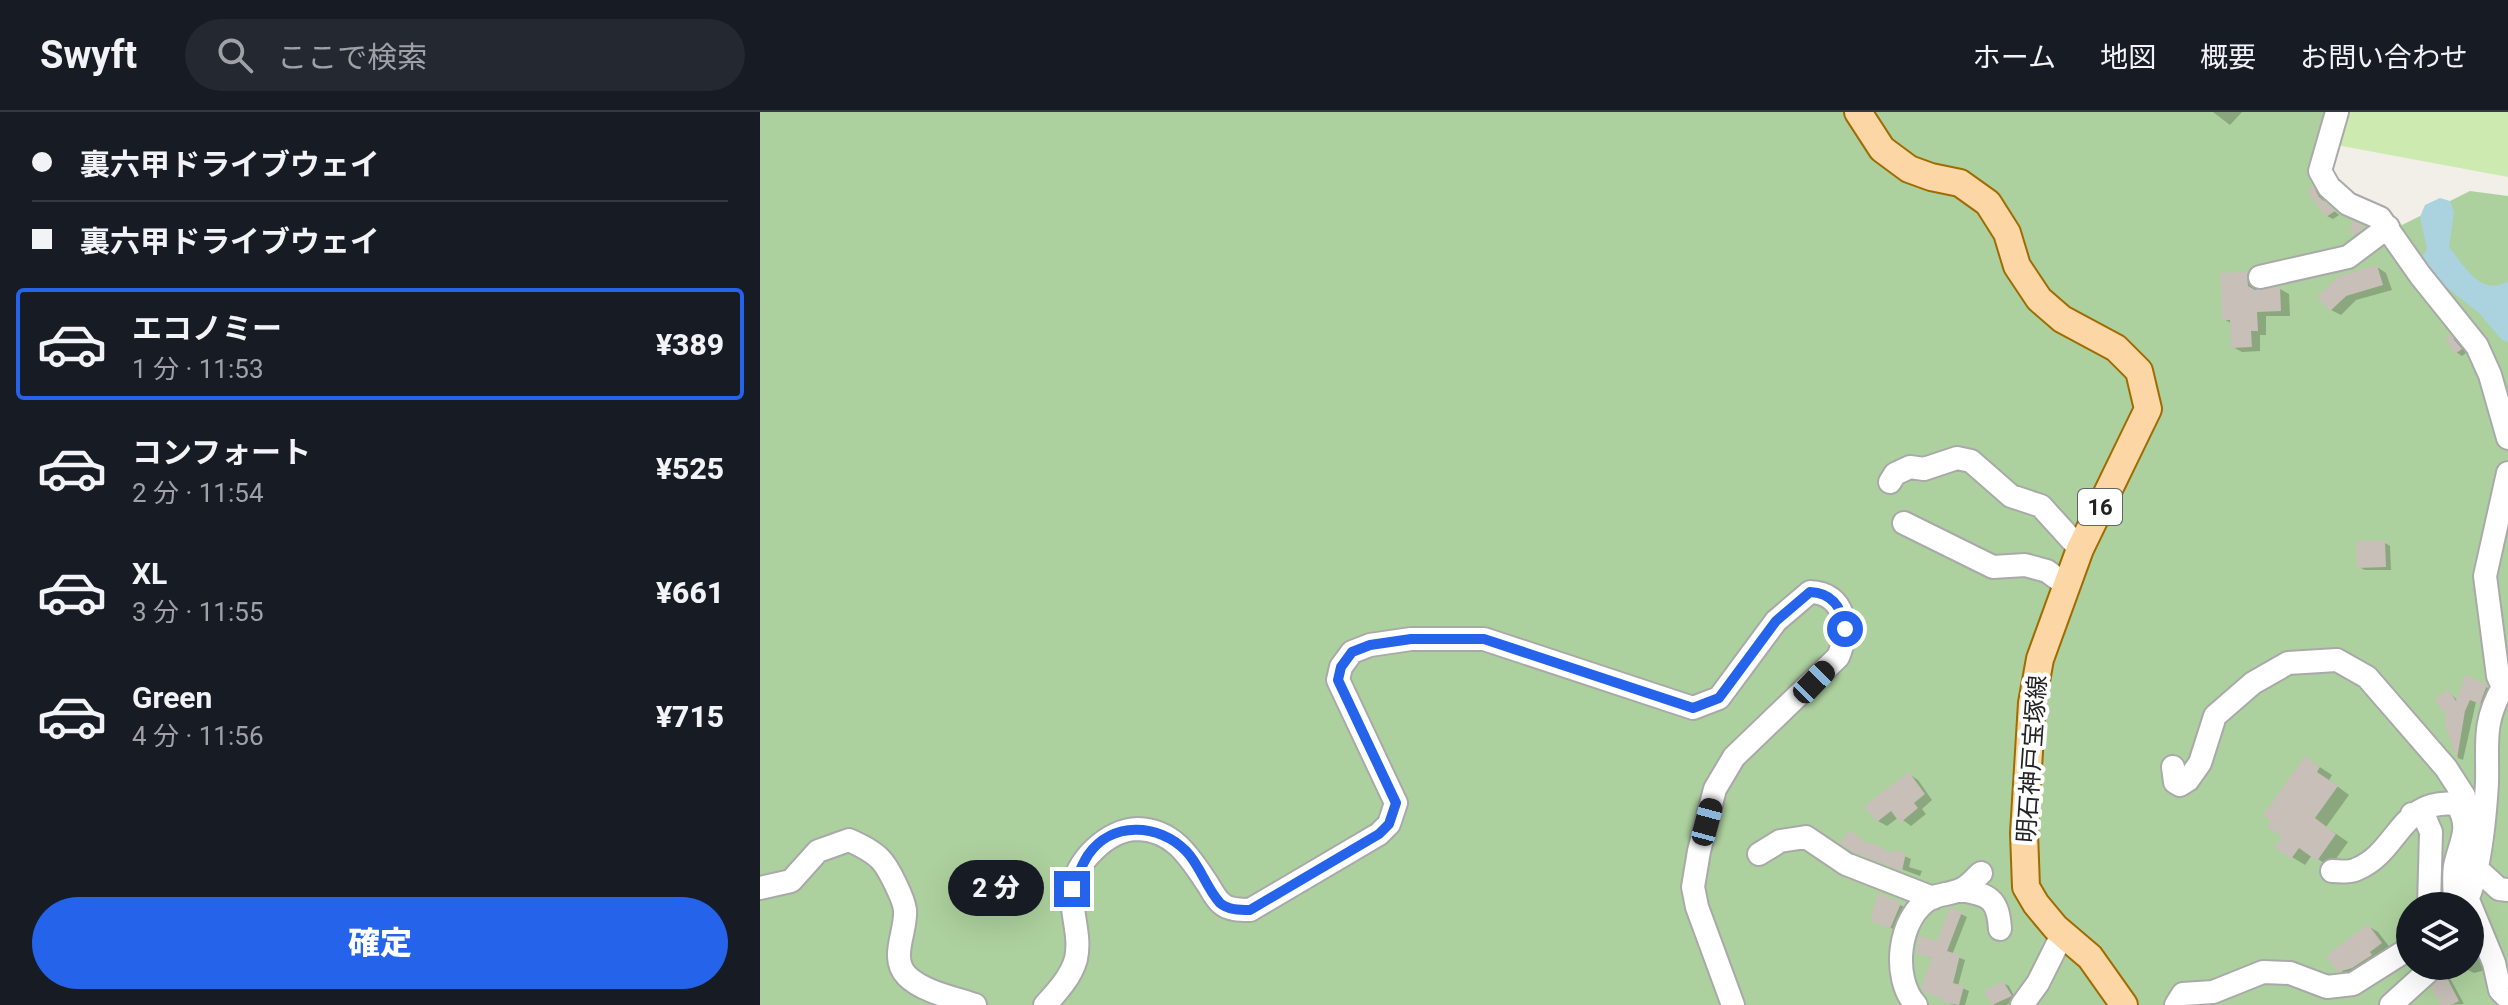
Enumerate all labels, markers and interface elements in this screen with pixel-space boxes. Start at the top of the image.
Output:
search box [185,19,745,91]
text: Swyft [40,33,137,77]
icon: search [213,33,257,77]
text: ここで検索 [277,40,427,75]
text: ホーム [1973,41,2056,74]
text: 地図 [2100,41,2156,74]
text: 概要 [2200,41,2256,74]
text: お問い合わせ [2300,41,2468,74]
text: 裏六甲ドライブウェイ [80,147,380,182]
text: 裏六甲ドライブウェイ [80,224,380,259]
icon: car [36,308,108,380]
text: エコノミー [132,311,282,346]
text: ¥389 [656,327,724,362]
text: 1 分 · 11:53 [132,354,264,384]
icon: car [36,432,108,504]
text: コンフォート [132,435,311,470]
text: ¥525 [656,451,724,486]
text: 2 分 · 11:54 [132,478,264,508]
road number: 16 [2078,489,2122,525]
icon: car [36,556,108,628]
text: XL [132,556,167,591]
text: ¥661 [656,575,724,610]
text: 3 分 · 11:55 [132,597,264,627]
route start [1827,611,1863,647]
car [1789,656,1839,708]
street label: 明石神戸宝塚線 [2012,674,2052,844]
icon: car [36,680,108,752]
text: Green [132,680,212,715]
text: ¥715 [656,699,724,734]
text: 4 分 · 11:56 [132,721,264,751]
car [1689,796,1725,848]
callout: 2 分 [948,861,1044,917]
route end [1054,871,1090,907]
text: 2 分 [972,873,1020,903]
map controls [2396,892,2484,980]
button: layers [2396,892,2484,980]
button: 確定 [32,897,728,989]

